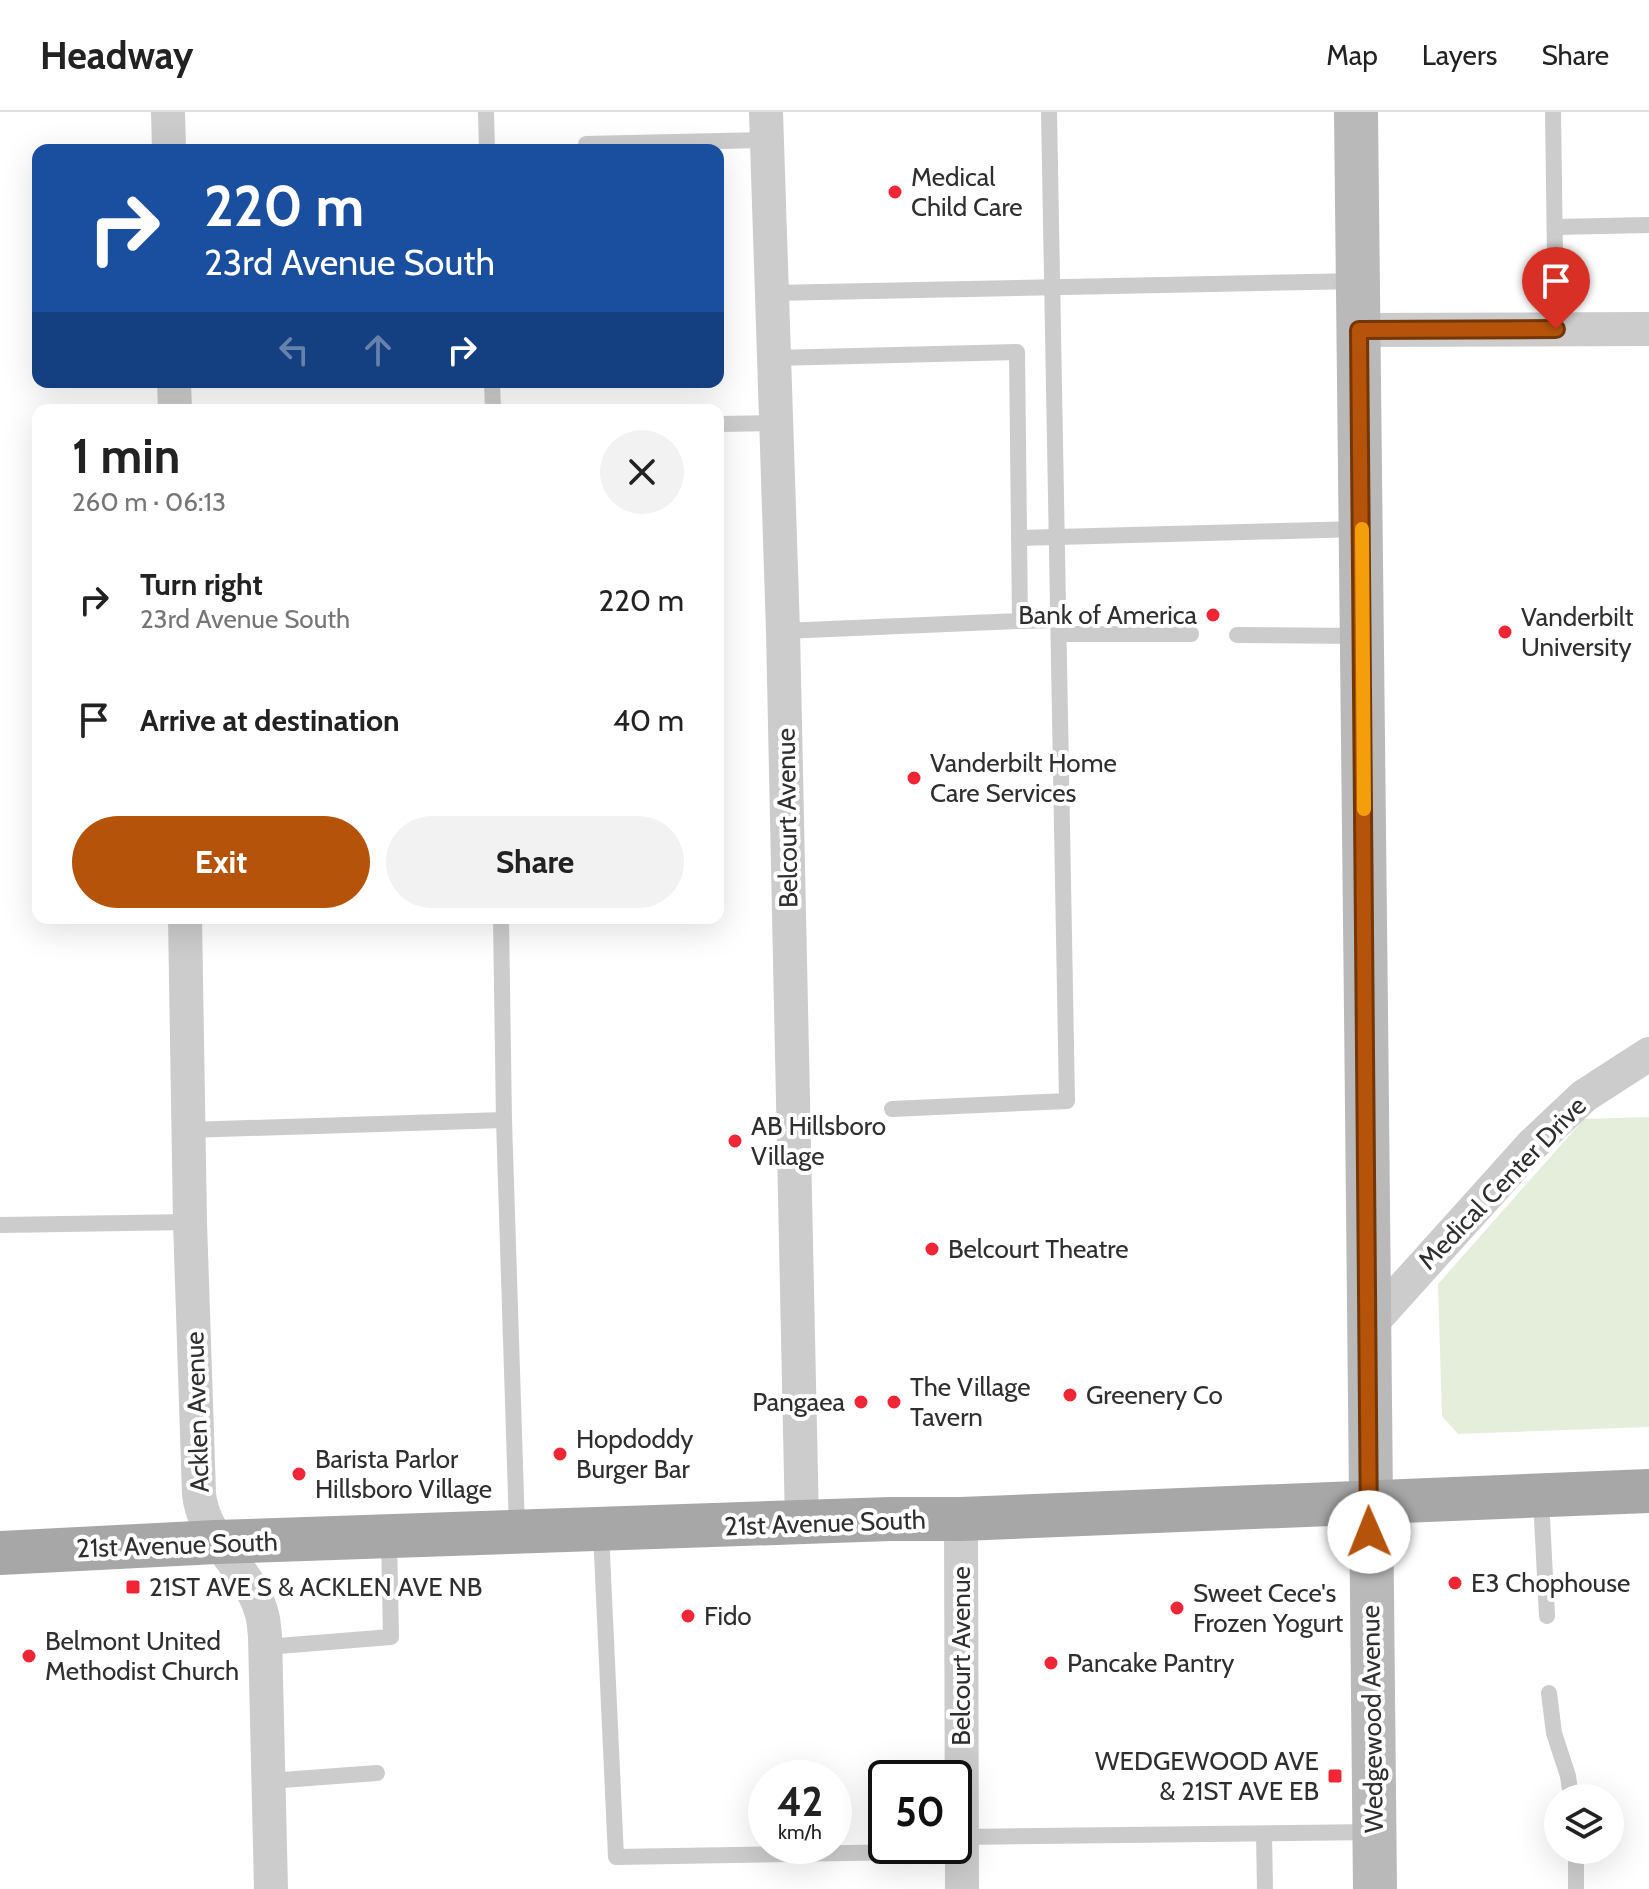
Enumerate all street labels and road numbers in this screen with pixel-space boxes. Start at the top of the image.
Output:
street label: Belcourt Avenue [769,728,805,908]
street label: Medical Center Drive [1411,1090,1593,1276]
street label: Acklen Avenue [178,1331,216,1493]
street label: 21st Avenue South [724,1503,926,1543]
street label: 21st Avenue South [76,1525,278,1565]
street label: Belcourt Avenue [945,1566,977,1746]
street label: Wedgewood Avenue [1354,1605,1390,1833]

